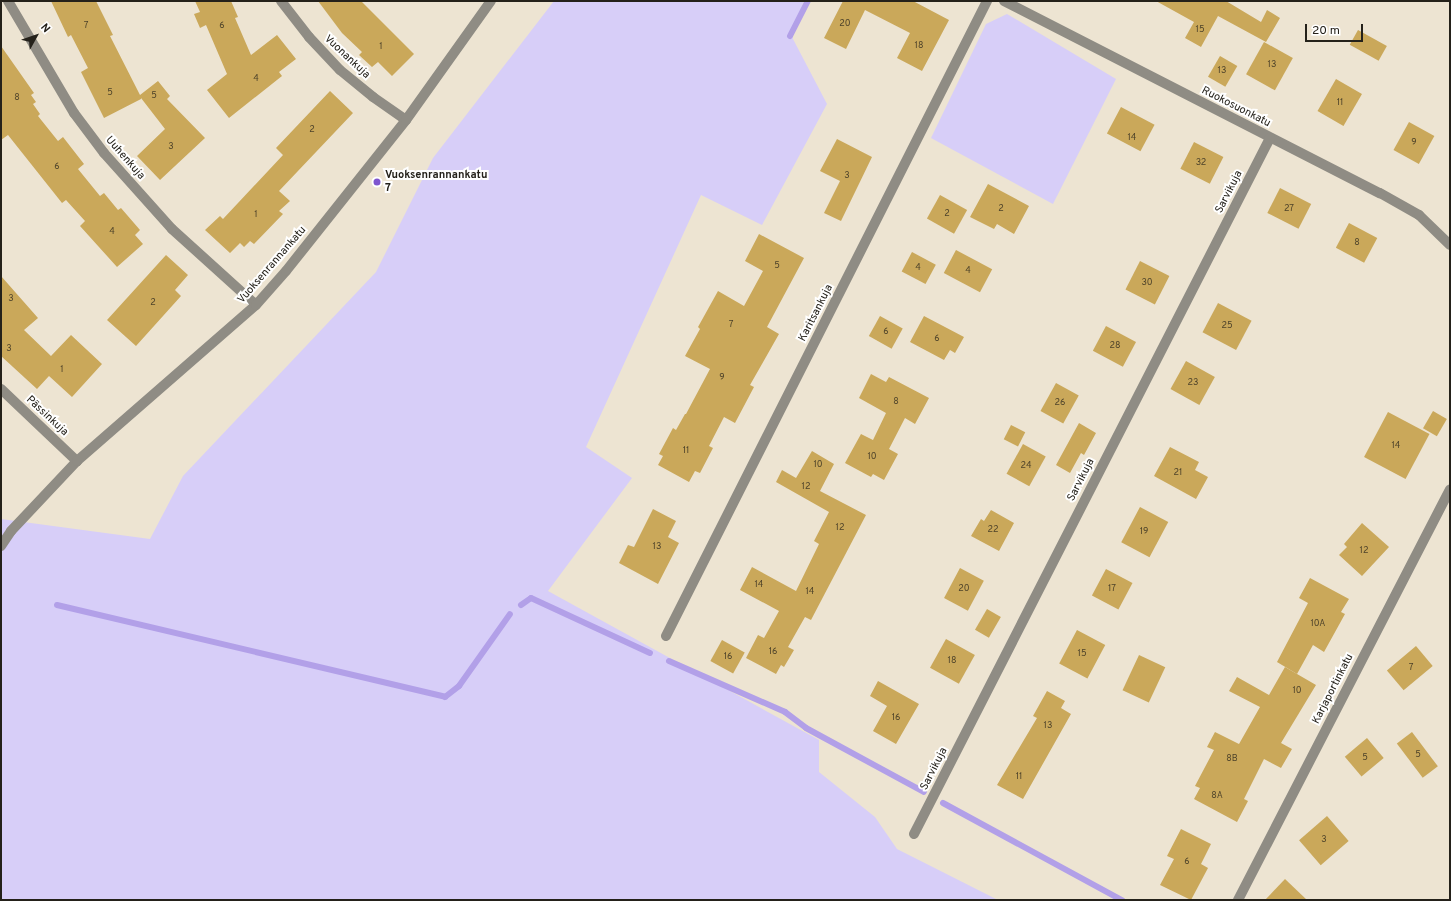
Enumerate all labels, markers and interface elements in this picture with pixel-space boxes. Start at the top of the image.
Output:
north arrow [16,16,56,56]
scale bar [1307,16,1365,42]
house number: 20 [839,19,851,29]
text: N [37,21,53,36]
house number: 7 [84,21,88,31]
house number: 6 [219,21,225,31]
text: 20 m [1312,23,1340,39]
house number: 15 [1196,25,1204,35]
street label: Vuonankuja [321,32,373,82]
house number: 18 [915,41,923,51]
house number: 1 [379,42,383,52]
house number: 13 [1268,60,1276,70]
house number: 13 [1218,66,1226,76]
house number: 4 [253,74,259,84]
street label: Ruokosuonkatu [1199,84,1273,130]
house number: 5 [107,88,113,98]
house number: 5 [151,91,157,101]
house number: 8 [14,93,20,103]
house number: 11 [1337,98,1343,108]
house number: 2 [309,125,315,135]
house number: 14 [1128,133,1136,143]
street label: Uuhenkuja [103,134,147,182]
house number: 9 [1411,138,1417,148]
house number: 3 [168,142,174,152]
house number: 32 [1196,158,1206,168]
house number: 6 [54,162,60,172]
street label: Sarvikuja [1213,168,1245,216]
place label: Vuoksenrannankatu 7 [385,169,487,195]
house number: 3 [844,171,850,181]
marker: Vuoksenrannankatu 7 [372,177,382,187]
house number: 2 [998,204,1004,214]
house number: 27 [1284,204,1294,214]
house number: 2 [944,209,950,219]
house number: 1 [254,210,258,220]
street label: Vuoksenrannankatu [235,224,309,306]
house number: 4 [109,227,115,237]
house number: 8 [1354,238,1360,248]
house number: 5 [774,261,780,271]
house number: 4 [915,263,921,273]
house number: 4 [965,266,971,276]
house number: 30 [1141,278,1153,288]
street label: Karitsankuja [796,282,836,344]
house number: 3 [8,294,14,304]
house number: 2 [150,298,156,308]
house number: 7 [729,320,733,330]
house number: 25 [1221,321,1233,331]
house number: 6 [883,327,889,337]
house number: 6 [934,334,940,344]
house number: 28 [1109,341,1121,351]
house number: 3 [6,344,12,354]
house number: 1 [60,365,64,375]
house number: 9 [719,373,725,383]
house number: 23 [1188,378,1198,388]
street label: Pässinkuja [23,393,71,439]
house number: 8 [893,397,899,407]
house number: 26 [1055,398,1065,408]
house number: 14 [1392,441,1400,451]
house number: 11 [683,446,689,456]
house number: 10 [867,452,877,462]
street label: Sarvikuja [1065,456,1097,504]
house number: 10 [813,460,823,470]
house number: 24 [1020,461,1032,471]
house number: 21 [1174,468,1182,478]
house number: 12 [802,482,810,492]
house number: 12 [836,523,844,533]
house number: 22 [987,525,999,535]
house number: 19 [1140,527,1148,537]
house number: 13 [653,542,661,552]
house number: 12 [1360,546,1368,556]
house number: 14 [755,580,763,590]
house number: 20 [958,584,970,594]
house number: 17 [1108,584,1116,594]
house number: 14 [806,587,814,597]
house number: 10A [1311,619,1325,629]
house number: 16 [769,647,777,657]
house number: 15 [1078,649,1086,659]
house number: 16 [724,652,732,662]
street label: Karjaportinkatu [1310,652,1356,726]
house number: 18 [948,656,956,666]
house number: 7 [1409,663,1413,673]
house number: 10 [1292,686,1302,696]
house number: 16 [892,713,900,723]
house number: 13 [1044,721,1052,731]
street label: Sarvikuja [918,745,950,793]
house number: 5 [1415,750,1421,760]
house number: 5 [1362,753,1368,763]
house number: 8B [1226,754,1238,764]
house number: 11 [1016,772,1022,782]
house number: 8A [1211,791,1223,801]
house number: 3 [1321,835,1327,845]
house number: 6 [1184,857,1190,867]

